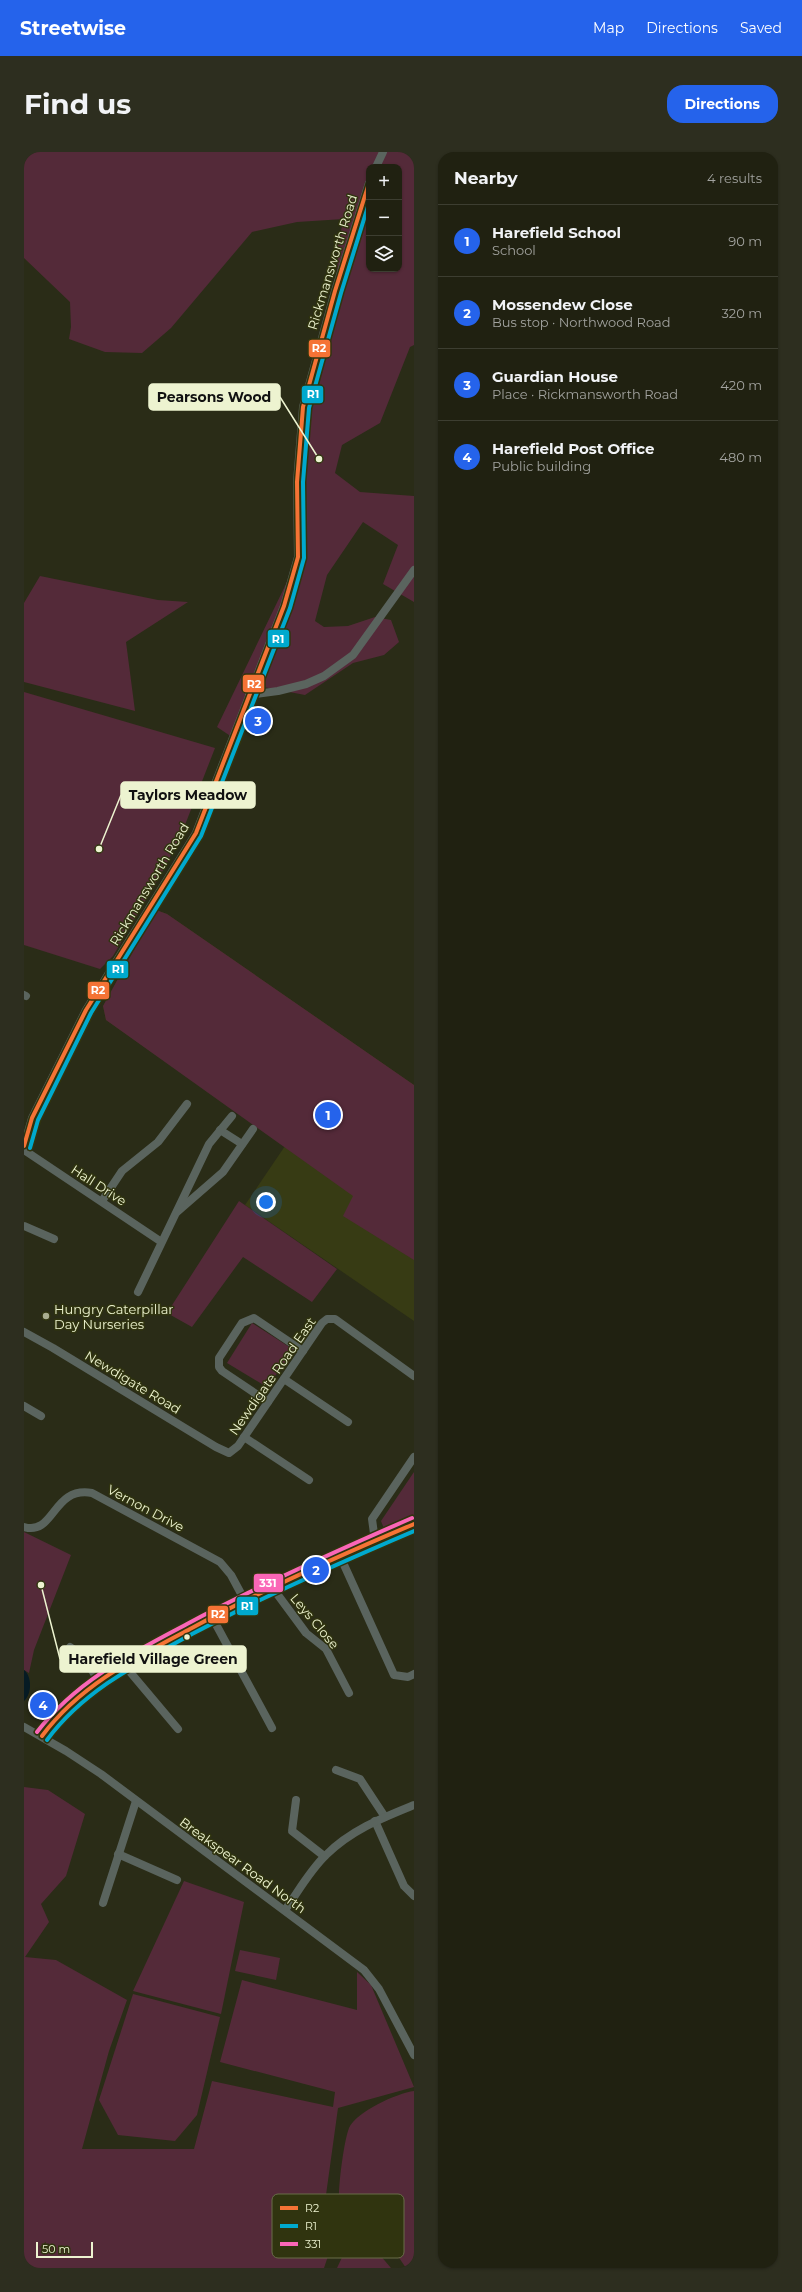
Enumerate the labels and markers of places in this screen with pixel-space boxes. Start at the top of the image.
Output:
callout: Pearsons Wood [149,384,280,410]
pin: 3 [245,706,271,736]
callout: Taylors Meadow [121,782,255,808]
pin: 1 [315,1100,341,1130]
place label: Hungry Caterpillar Day Nurseries [54,1301,174,1332]
marker: Hungry Caterpillar Day Nurseries [41,1311,51,1321]
pin: 2 [303,1555,329,1585]
unlabelled marker [182,1632,192,1642]
callout: Harefield Village Green [60,1646,246,1672]
pin: 4 [30,1690,56,1720]

